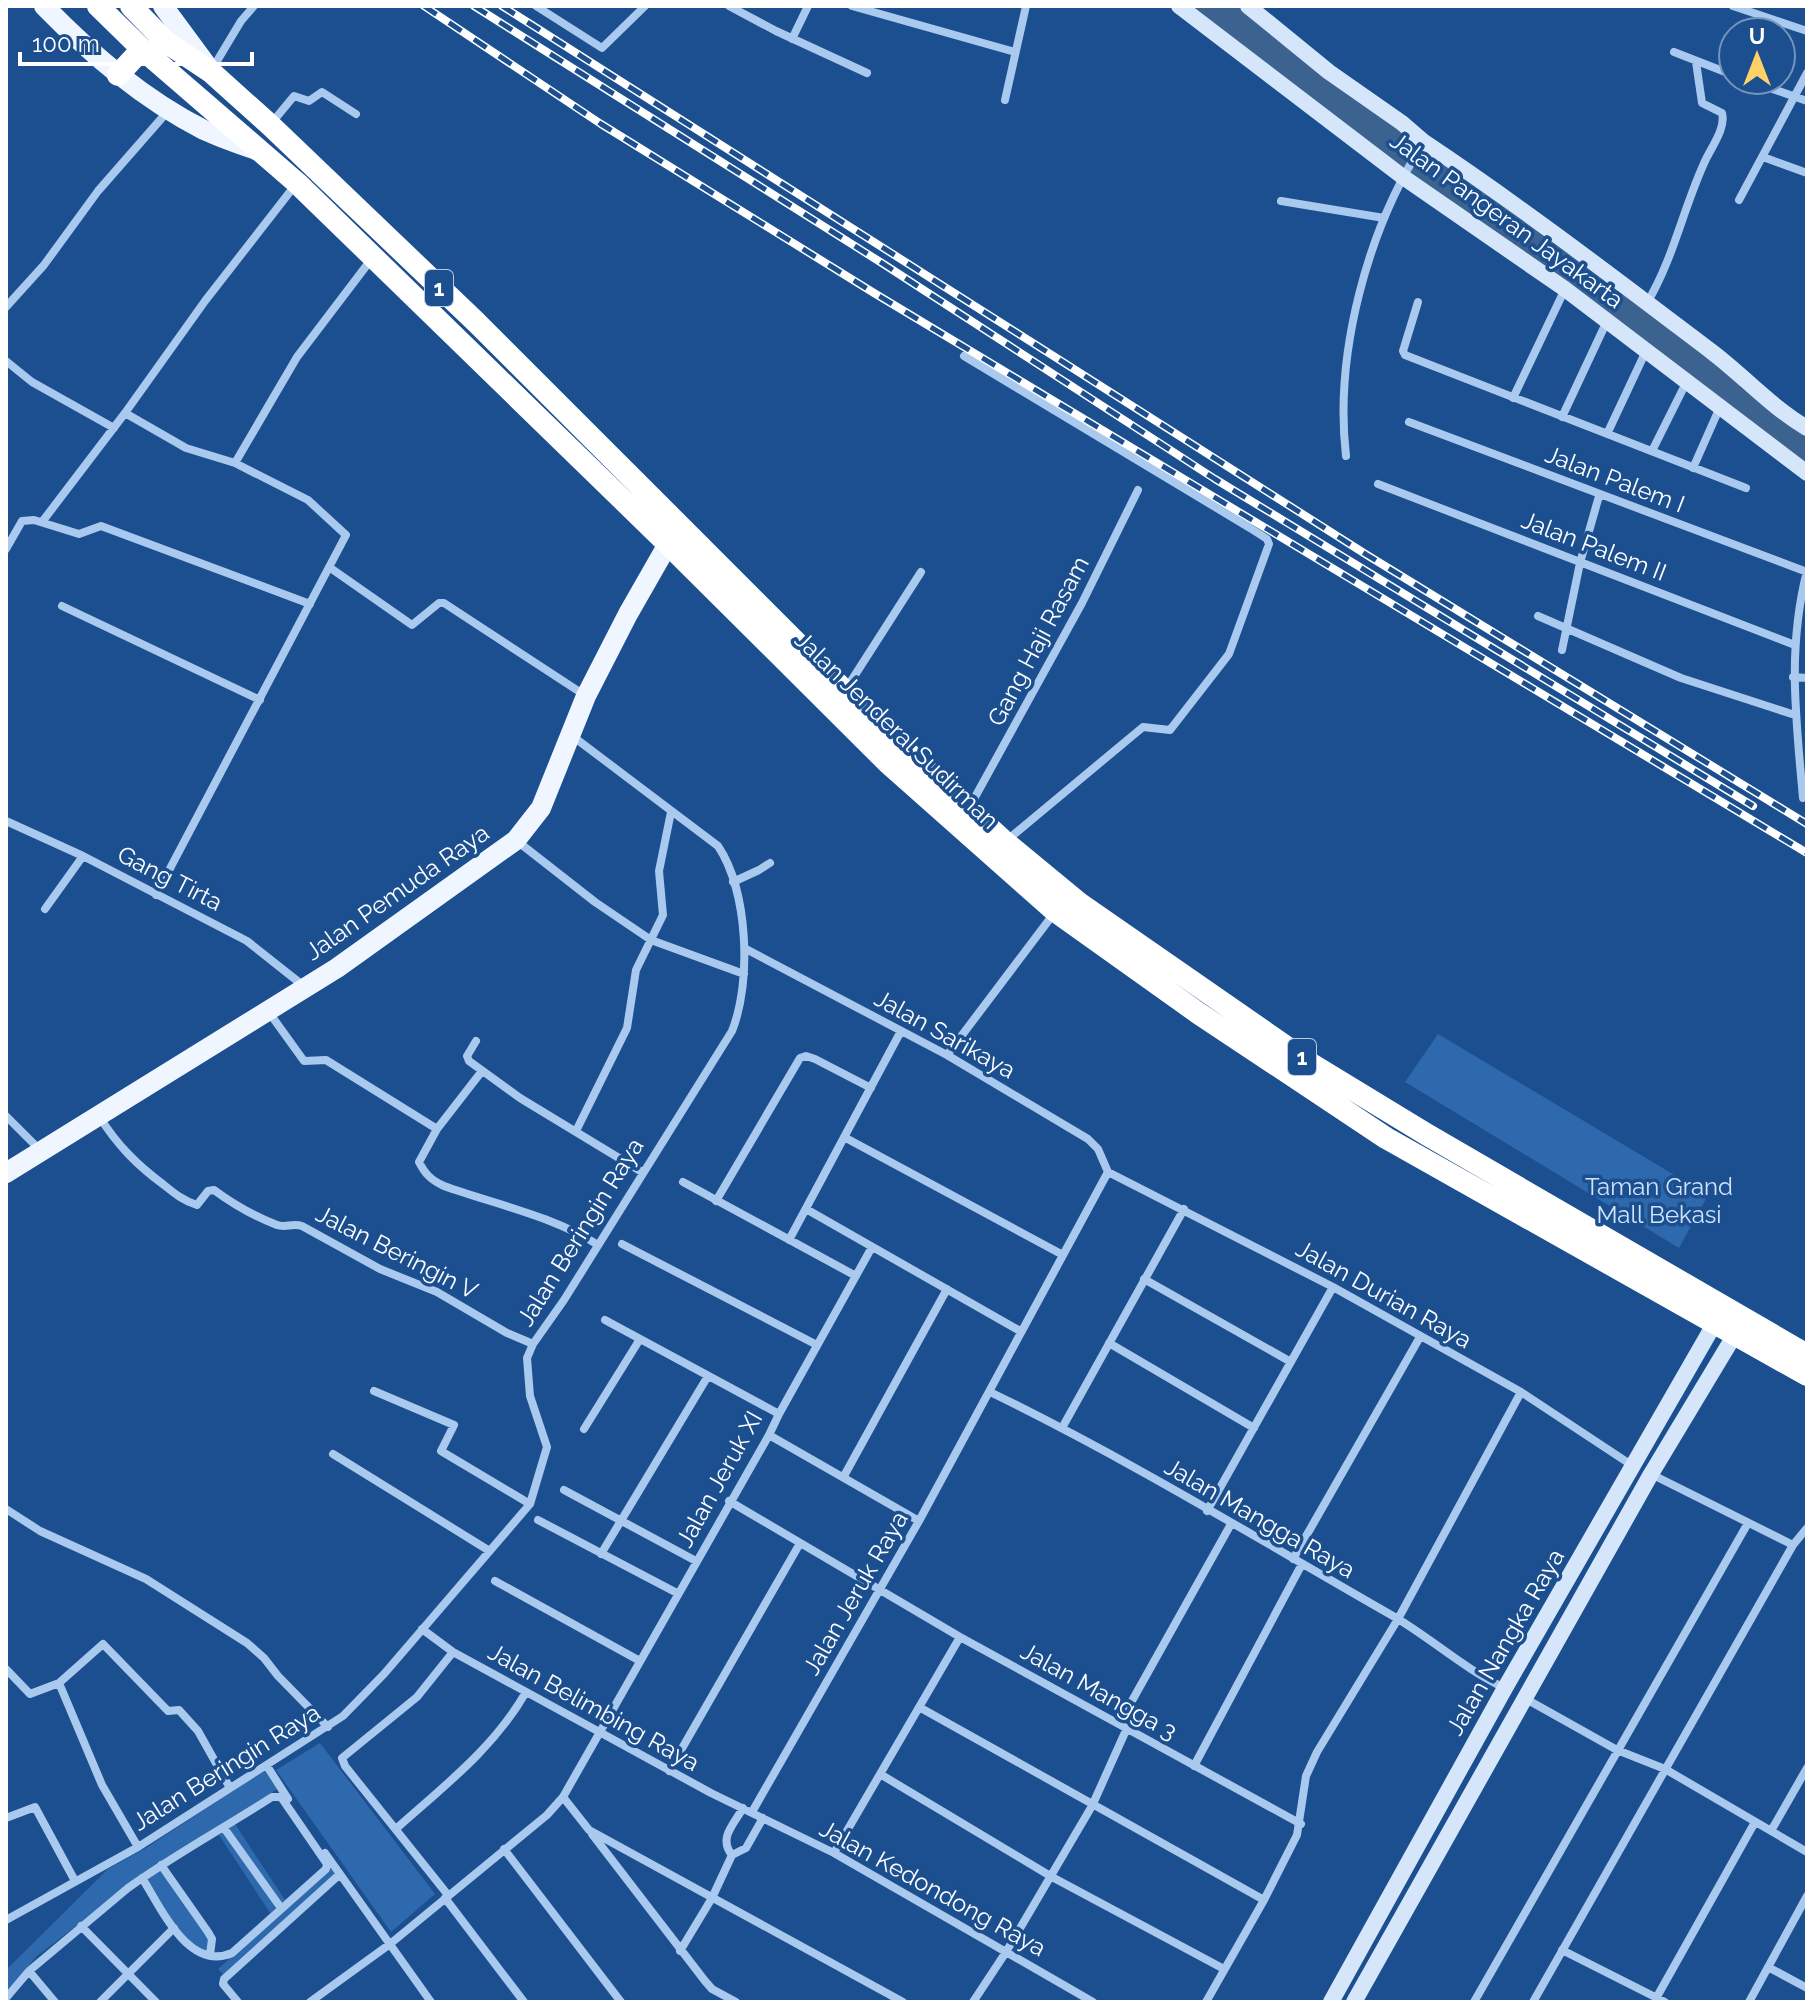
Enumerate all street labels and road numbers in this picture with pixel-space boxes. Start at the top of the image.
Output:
street label: Jalan Pangeran Jayakarta [1385,126,1629,314]
road number: 1 [425,270,453,306]
street label: Jalan Palem I [1541,439,1689,519]
street label: Jalan Palem II [1518,505,1670,587]
street label: Gang Haji Rasam [981,551,1095,731]
street label: Jalan Jenderal Sudirman [789,625,1005,835]
street label: Jalan Pemuda Raya [300,818,494,966]
street label: Gang Tirta [113,839,227,917]
street label: Jalan Sarikaya [869,983,1021,1085]
road number: 1 [1288,1039,1316,1075]
street label: Jalan Beringin Raya [510,1133,650,1331]
street label: Jalan Beringin V [311,1199,483,1305]
street label: Jalan Durian Raya [1291,1234,1477,1354]
street label: Jalan Jeruk XI [670,1406,768,1552]
street label: Jalan Mangga Raya [1160,1452,1360,1584]
street label: Jalan Jeruk Raya [796,1506,914,1680]
street label: Jalan Nangka Raya [1440,1544,1570,1740]
street label: Jalan Mangga 3 [1016,1636,1182,1746]
street label: Jalan Belimbing Raya [483,1637,705,1777]
street label: Jalan Beringin Raya [127,1697,325,1837]
street label: Jalan Kedondong Raya [815,1814,1051,1962]

